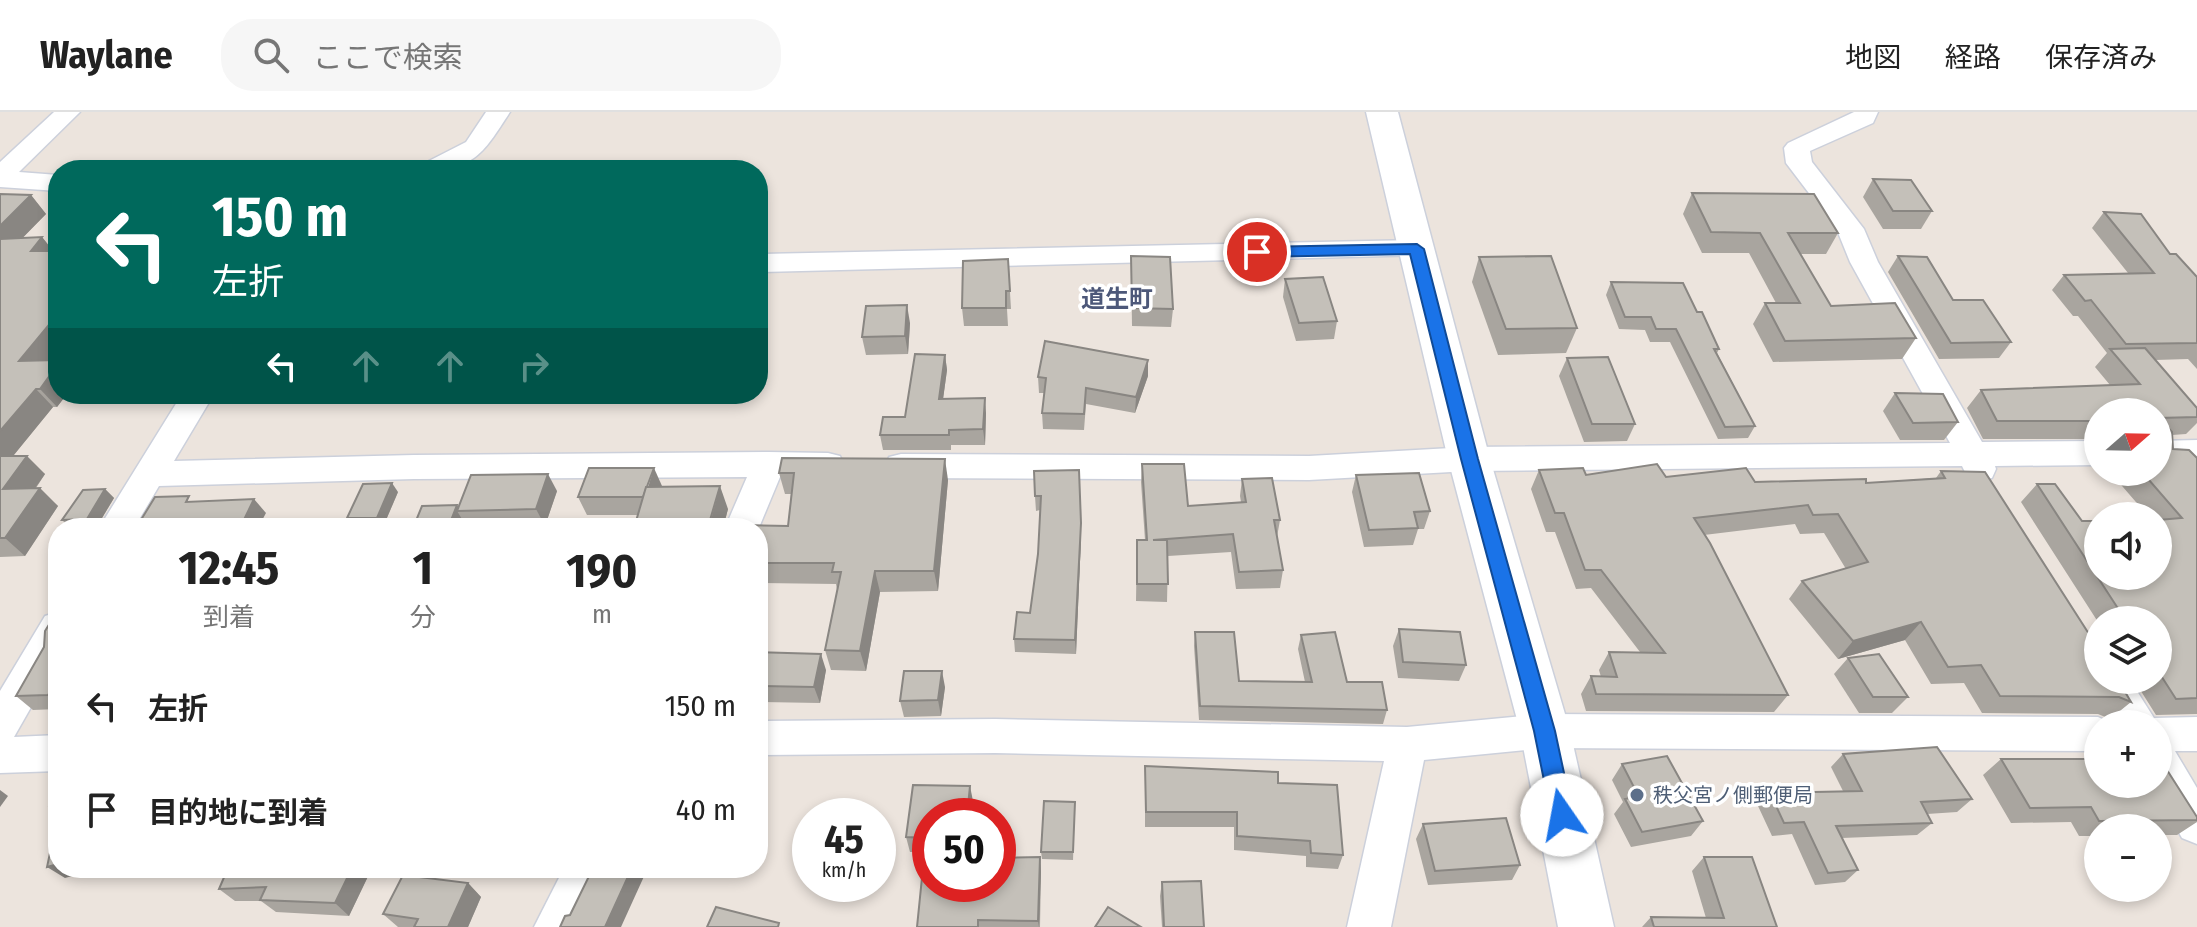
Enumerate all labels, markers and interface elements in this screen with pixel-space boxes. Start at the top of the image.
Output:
search box [221,19,781,91]
text: Waylane [40,32,173,78]
icon: search [249,33,293,77]
text: ここで検索 [313,40,463,76]
text: 地図 [1845,41,1901,74]
text: 経路 [1945,41,2001,74]
text: 保存済み [2045,41,2157,74]
text: 150 m [212,184,348,251]
icon: left [80,192,184,296]
pin [1223,218,1291,286]
icon: arrive [1235,230,1279,274]
text: 左折 [212,260,284,304]
district label: 道生町 [1081,285,1153,313]
icon: left [260,344,304,388]
icon: ahead [344,344,388,388]
icon: ahead [428,344,472,388]
icon: right [512,344,556,388]
north arrow [2084,398,2172,486]
map controls [2084,398,2172,902]
button: sound [2084,502,2172,590]
text: 12:45 [178,539,279,597]
text: 1 [413,539,433,597]
text: 190 [566,542,638,600]
text: m [592,599,612,630]
text: 到着 [203,602,255,633]
text: 分 [410,602,436,633]
button: layers [2084,606,2172,694]
icon: left [80,684,124,728]
text: 150 m [665,688,736,724]
text: 左折 [148,691,208,727]
button: + [2084,710,2172,798]
position arrow [1520,773,1604,857]
place label: 秩父宮ノ側郵便局 [1653,783,1813,807]
marker: 秩父宮ノ側郵便局 [1628,786,1646,804]
icon: arrive [80,788,124,832]
text: 40 m [676,792,736,828]
text: 目的地に到着 [148,795,328,831]
speed limit sign: 50 [912,798,1016,902]
button: − [2084,814,2172,902]
text: 45 [824,816,864,864]
text: km/h [822,858,866,882]

